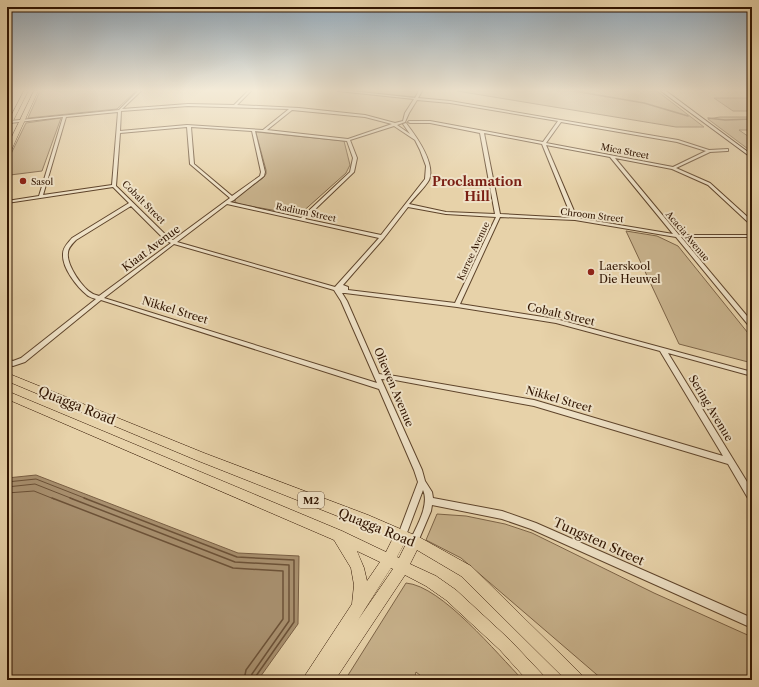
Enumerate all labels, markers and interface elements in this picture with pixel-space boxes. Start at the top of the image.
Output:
street label: Mica Street [600,141,651,161]
district label: Proclamation Hill [432,173,522,204]
marker: Sasol [18,176,28,186]
place label: Sasol [31,176,54,187]
street label: Cobalt Street [120,178,168,226]
street label: Radium Street [275,200,338,224]
street label: Chroom Street [560,206,625,224]
street label: Acacia Avenue [663,208,712,263]
street label: Karree Avenue [455,220,491,282]
street label: Kiaat Avenue [119,222,183,274]
place label: Laerskool Die Heuwel [599,259,661,286]
marker: Laerskool Die Heuwel [586,267,596,277]
street label: Nikkel Street [140,293,210,327]
street label: Cobalt Street [526,299,596,329]
street label: Oliewen Avenue [371,345,417,429]
street label: Sering Avenue [686,372,736,444]
street label: Quagga Road [36,382,118,428]
street label: Nikkel Street [524,383,594,415]
road number: M2 [298,492,324,508]
street label: Quagga Road [336,504,418,550]
street label: Tungsten Street [551,514,647,568]

